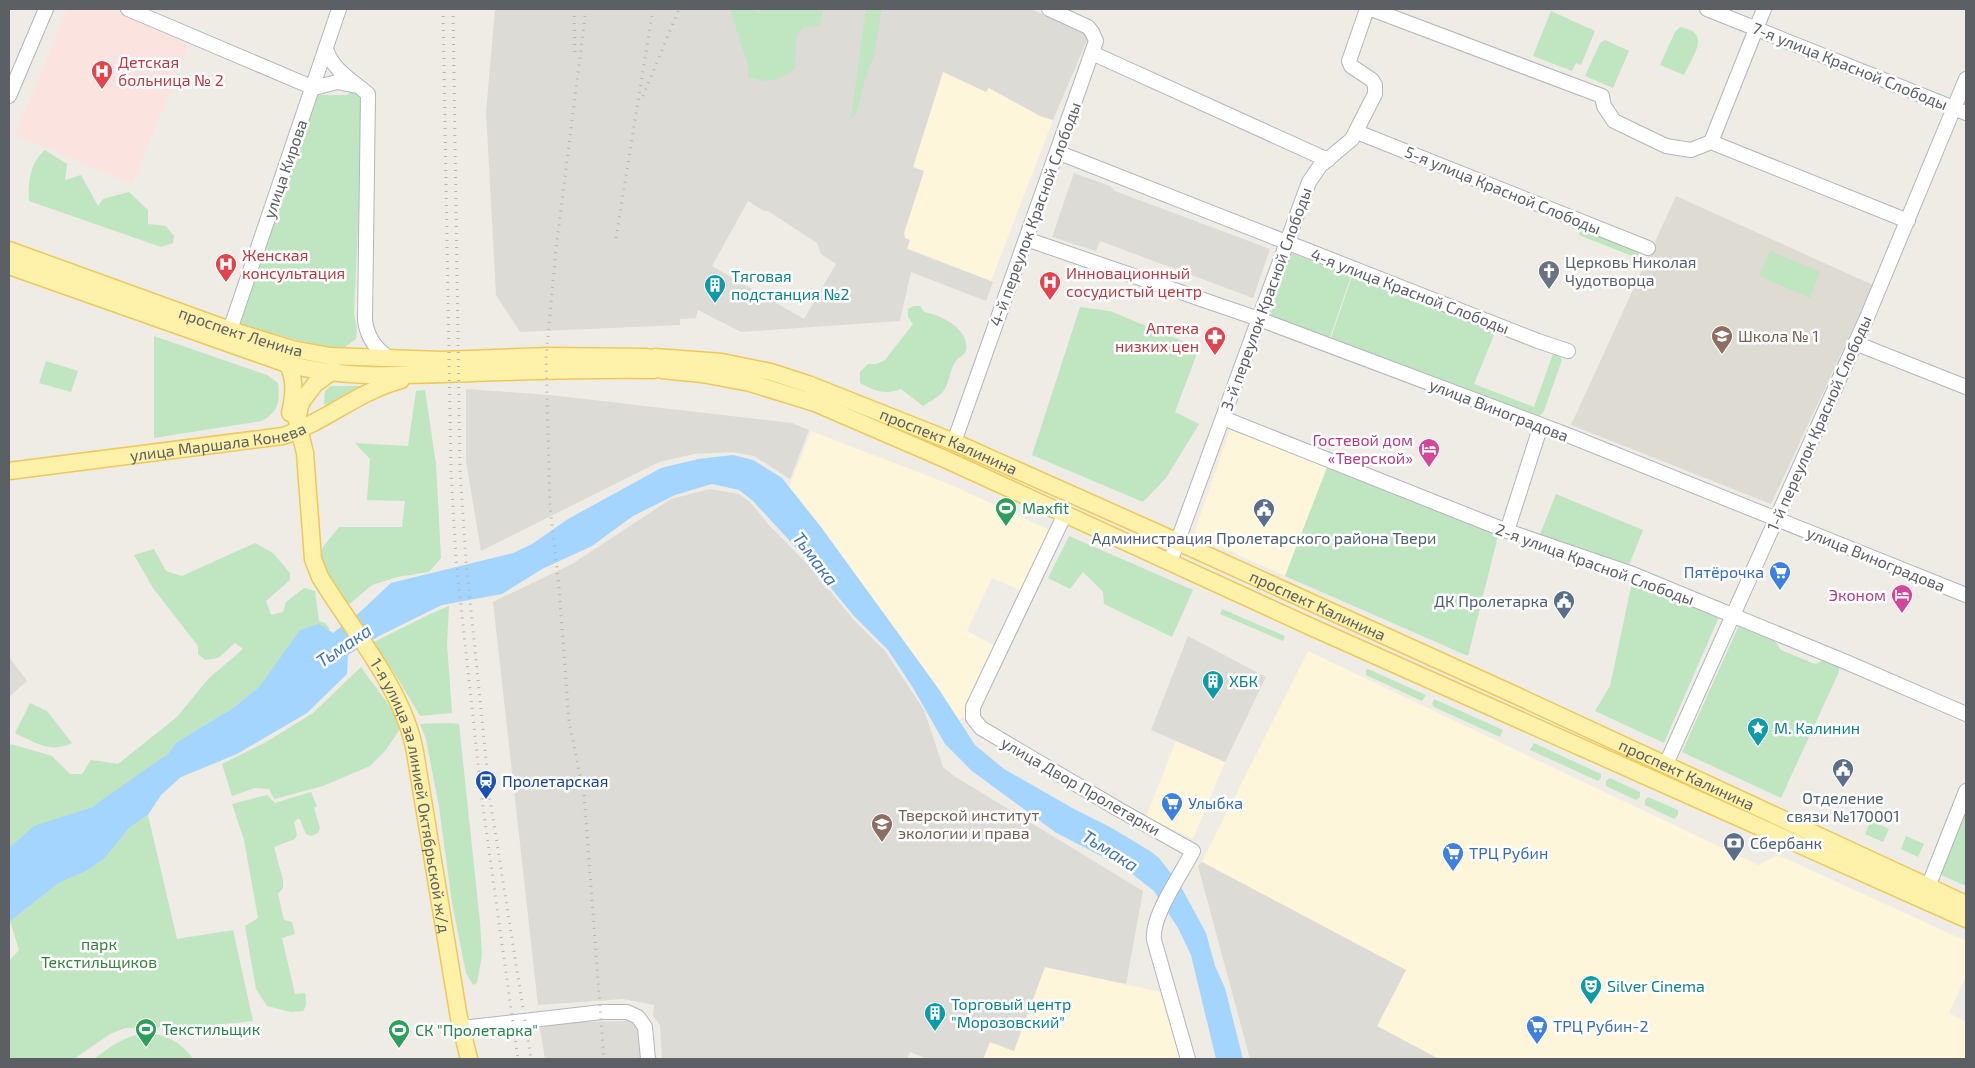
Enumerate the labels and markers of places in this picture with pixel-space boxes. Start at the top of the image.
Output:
place label: Детская больница № 2 [118,52,224,89]
hospital icon: Детская больница № 2 [90,59,114,90]
place label: Женская консультация [242,245,345,283]
hospital icon: Женская консультация [214,252,238,283]
place label: Церковь Николая Чудотворца [1565,252,1696,290]
church icon: Церковь Николая Чудотворца [1537,259,1561,290]
place label: Инновационный сосудистый центр [1066,263,1202,301]
place label: Тяговая подстанция №2 [731,266,850,303]
hospital icon: Инновационный сосудистый центр [1038,270,1062,301]
building icon: Тяговая подстанция №2 [703,273,727,304]
place label: Аптека низких цен [1115,318,1199,355]
school or university icon: Школа № 1 [1710,324,1734,355]
pharmacy icon: Аптека низких цен [1203,325,1227,356]
place label: Школа № 1 [1738,326,1819,345]
place label: Гостевой дом «Тверской» [1312,430,1413,467]
hotel icon: Гостевой дом «Тверской» [1417,437,1441,468]
sports icon: Maxfit [994,496,1018,527]
public building icon: Администрация Пролетарского района Твери [1252,497,1276,528]
place label: Maxfit [1022,498,1069,517]
place label: Администрация Пролетарского района Твери [1092,528,1436,547]
supermarket icon: Пятёрочка [1768,560,1792,591]
place label: Пятёрочка [1684,562,1764,581]
hotel icon: Эконом [1890,583,1914,614]
place label: Эконом [1829,585,1886,604]
public building icon: ДК Пролетарка [1552,589,1576,620]
place label: ДК Пролетарка [1434,591,1548,610]
building icon: ХБК [1201,669,1225,700]
place label: ХБК [1229,671,1258,690]
place icon: М. Калинин [1746,716,1770,747]
place label: М. Калинин [1774,718,1860,737]
public building icon: Отделение связи №170001 [1831,757,1855,788]
station icon: Пролетарская [474,769,498,800]
place label: Пролетарская [502,771,608,790]
place label: Отделение связи №170001 [1786,788,1900,825]
supermarket icon: Улыбка [1160,791,1184,822]
place label: Улыбка [1188,793,1243,812]
place label: Тверской институт экологии и права [898,805,1039,842]
school or university icon: Тверской институт экологии и права [870,812,894,843]
bank icon: Сбербанк [1722,831,1746,862]
place label: Сбербанк [1750,833,1823,852]
supermarket icon: ТРЦ Рубин [1441,841,1465,872]
place label: ТРЦ Рубин [1469,843,1548,863]
theatre icon: Silver Cinema [1579,974,1603,1005]
place label: Silver Cinema [1607,976,1705,995]
place label: Торговый центр "Морозовский" [951,994,1071,1031]
building icon: Торговый центр "Морозовский" [923,1001,947,1032]
supermarket icon: ТРЦ Рубин-2 [1525,1014,1549,1045]
place label: ТРЦ Рубин-2 [1553,1016,1648,1036]
sports icon: Текстильщик [134,1017,158,1048]
sports icon: СК "Пролетарка" [387,1018,411,1049]
place label: Текстильщик [162,1019,261,1038]
place label: СК "Пролетарка" [415,1020,538,1039]

